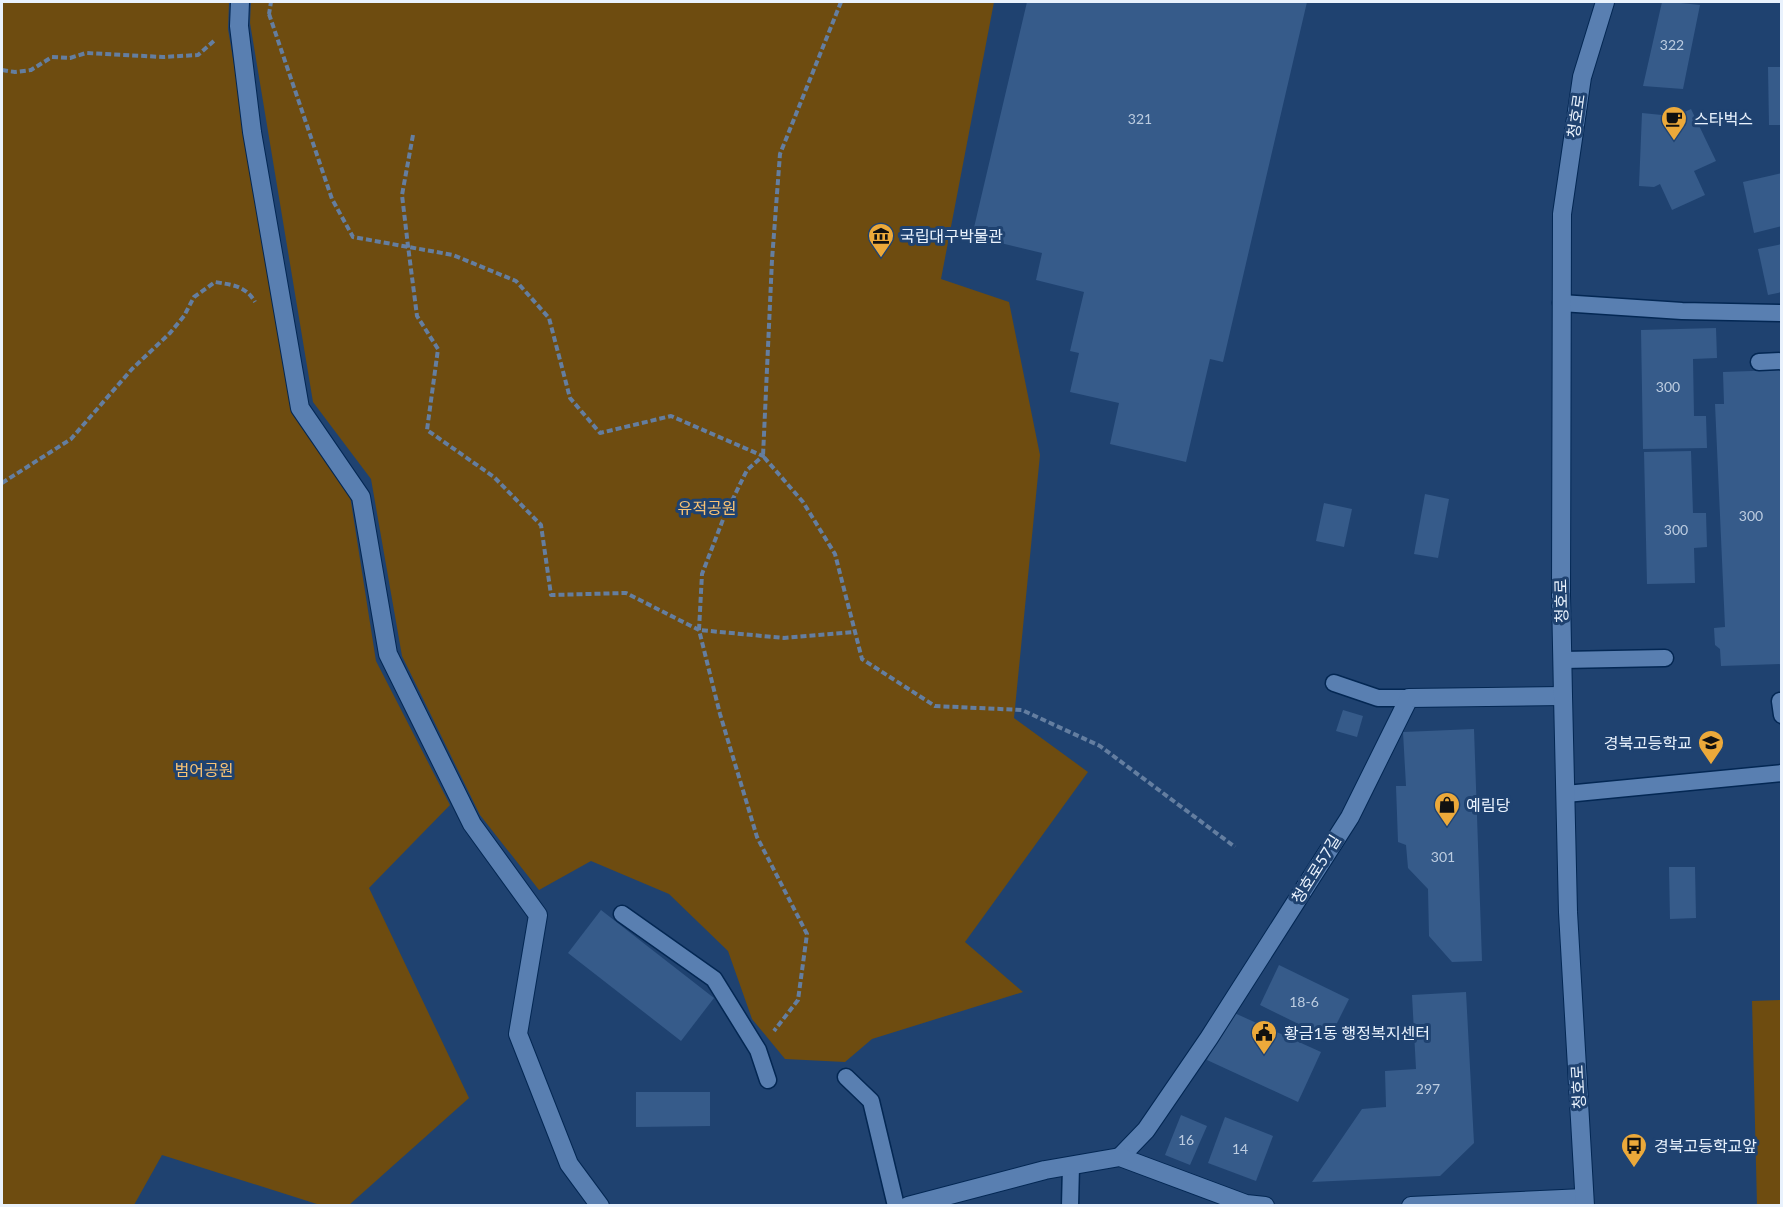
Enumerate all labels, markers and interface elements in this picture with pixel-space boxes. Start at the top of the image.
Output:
house number: 322 [1660,36,1684,53]
street label: 청호로 [1563,92,1588,139]
cafe icon: 스타벅스 [1659,104,1689,142]
place label: 스타벅스 [1694,109,1753,128]
house number: 321 [1128,110,1152,127]
museum icon: 국립대구박물관 [866,221,896,259]
place label: 국립대구박물관 [900,226,1003,245]
house number: 300 [1656,378,1680,395]
park label: 유적공원 [678,498,736,517]
house number: 300 [1739,507,1763,524]
house number: 300 [1664,521,1688,538]
street label: 청호로 [1551,578,1570,623]
school or university icon: 경북고등학교 [1696,728,1726,766]
place label: 경북고등학교 [1604,733,1692,752]
park label: 범어공원 [175,760,233,779]
shop icon: 예림당 [1432,790,1462,828]
place label: 예림당 [1466,795,1510,814]
street label: 청호로57길 [1287,831,1344,907]
house number: 301 [1431,848,1455,865]
house number: 18-6 [1289,993,1319,1010]
public building icon: 황금1동 행정복지센터 [1249,1018,1279,1056]
place label: 황금1동 행정복지센터 [1284,1023,1430,1042]
street label: 청호로 [1567,1064,1588,1110]
house number: 297 [1416,1080,1440,1097]
house number: 16 [1178,1131,1194,1148]
bus stop icon: 경북고등학교앞 [1619,1131,1649,1169]
place label: 경북고등학교앞 [1654,1136,1757,1155]
house number: 14 [1232,1140,1248,1157]

